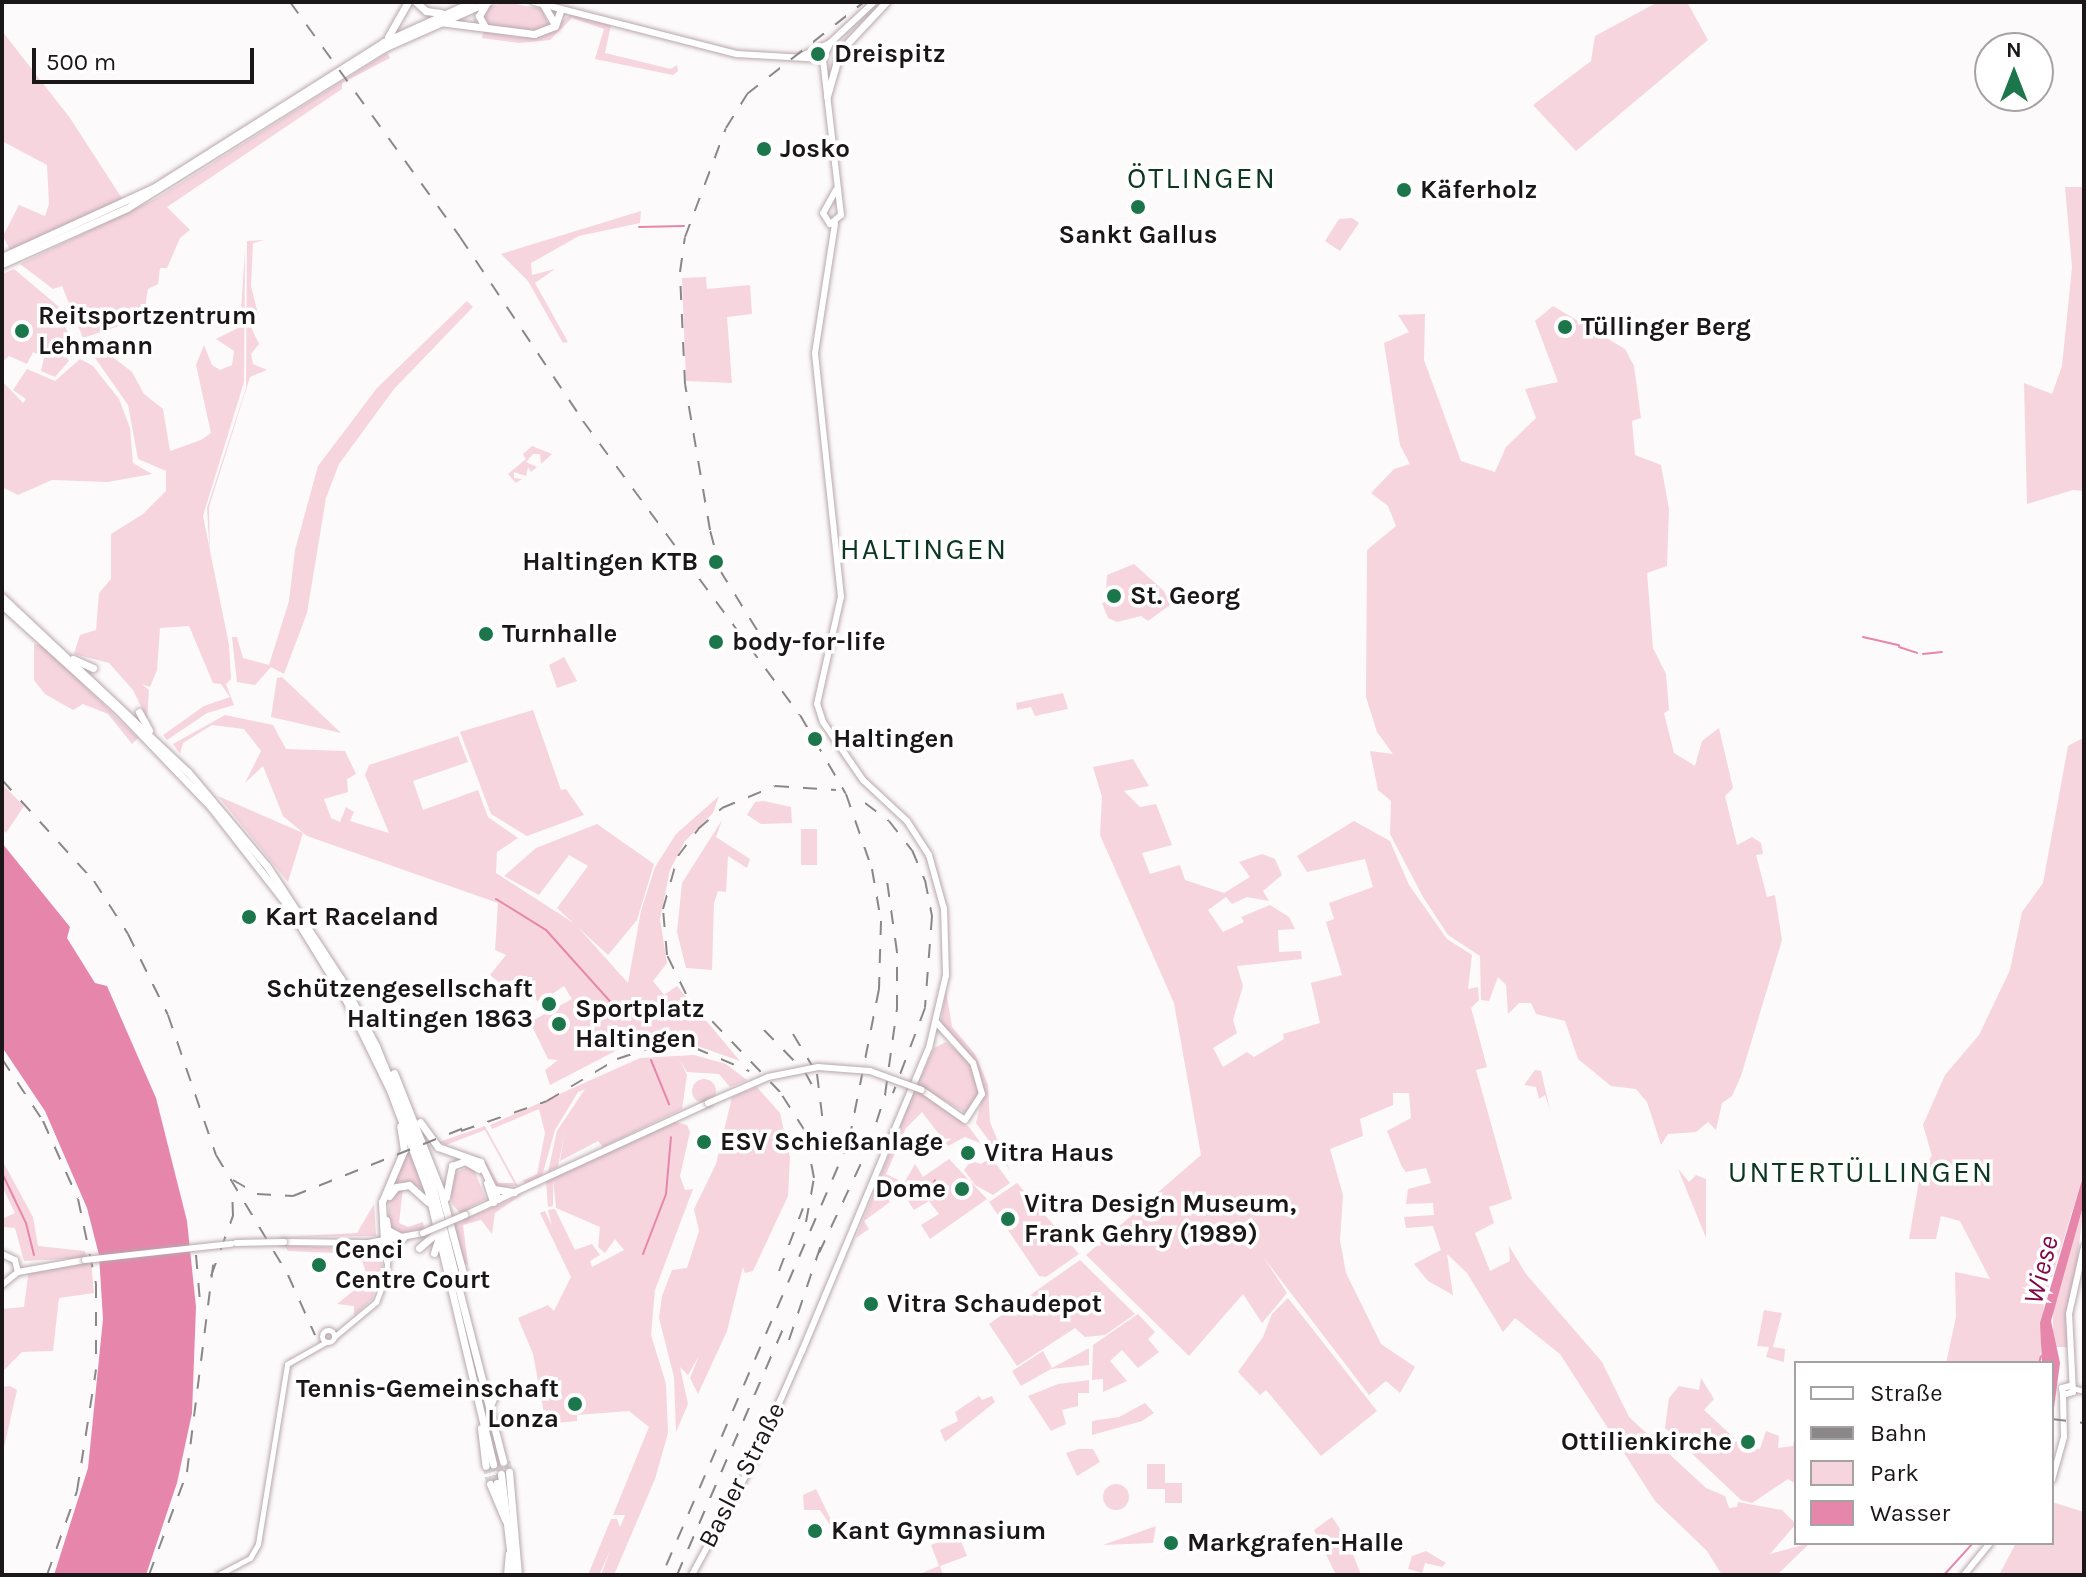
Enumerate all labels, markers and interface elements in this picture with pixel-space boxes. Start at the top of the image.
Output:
scale bar [36,32,258,82]
north arrow [1974,32,2054,112]
text: N [2006,37,2022,63]
place label: Dreispitz [834,38,946,70]
marker: Dreispitz [809,45,827,63]
text: 500 m [46,48,116,76]
place label: Josko [780,133,850,165]
marker: Josko [755,140,773,158]
district label: ÖTLINGEN [1127,160,1277,196]
place label: Käferholz [1420,174,1537,206]
marker: Käferholz [1395,181,1413,199]
marker: Sankt Gallus [1129,198,1147,216]
place label: Sankt Gallus [1059,219,1217,251]
place label: Reitsportzentrum Lehmann [38,300,256,362]
place label: Tüllinger Berg [1581,311,1751,343]
marker: Tüllinger Berg [1556,318,1574,336]
marker: Reitsportzentrum Lehmann [13,322,31,340]
district label: HALTINGEN [840,531,1008,567]
place label: Haltingen KTB [522,546,698,578]
marker: Haltingen KTB [705,551,727,573]
place label: St. Georg [1130,580,1240,612]
marker: St. Georg [1105,587,1123,605]
place label: Turnhalle [502,618,617,650]
marker: Turnhalle [477,625,495,643]
place label: body-for-life [732,626,885,658]
marker: body-for-life [707,633,725,651]
place label: Haltingen [833,723,955,755]
marker: Haltingen [804,728,826,750]
place label: Kart Raceland [265,901,439,933]
marker: Kart Raceland [240,908,258,926]
place label: Schützengesellschaft Haltingen 1863 [266,973,533,1034]
place label: Sportplatz Haltingen [575,993,705,1054]
marker: Schützengesellschaft Haltingen 1863 [540,995,558,1013]
marker: Sportplatz Haltingen [550,1015,568,1033]
place label: ESV Schießanlage [720,1126,943,1158]
marker: ESV Schießanlage [695,1133,713,1151]
place label: Vitra Haus [984,1137,1114,1169]
marker: Vitra Haus [959,1144,977,1162]
district label: UNTERTÜLLINGEN [1728,1154,1994,1190]
place label: Dome [875,1173,946,1205]
marker: Dome [953,1180,971,1198]
place label: Vitra Design Museum, Frank Gehry (1989) [1024,1188,1296,1250]
marker: Vitra Design Museum, Frank Gehry (1989) [999,1210,1017,1228]
water label: Wiese [2016,1232,2066,1308]
place label: Cenci Centre Court [335,1234,490,1296]
marker: Cenci Centre Court [310,1256,328,1274]
place label: Vitra Schaudepot [887,1288,1102,1320]
marker: Vitra Schaudepot [862,1295,880,1313]
legend [1794,1361,2054,1545]
place label: Tennis-Gemeinschaft Lonza [296,1373,559,1434]
text: Straße [1870,1379,1942,1407]
marker: Tennis-Gemeinschaft Lonza [566,1395,584,1413]
street label: Basler Straße [692,1397,792,1553]
text: Bahn [1870,1419,1927,1447]
place label: Ottilienkirche [1561,1426,1732,1458]
marker: Ottilienkirche [1739,1433,1757,1451]
text: Park [1870,1459,1919,1487]
text: Wasser [1870,1499,1950,1527]
place label: Kant Gymnasium [831,1515,1046,1547]
marker: Kant Gymnasium [806,1522,824,1540]
place label: Markgrafen-Halle [1187,1527,1403,1559]
marker: Markgrafen-Halle [1162,1534,1180,1552]

